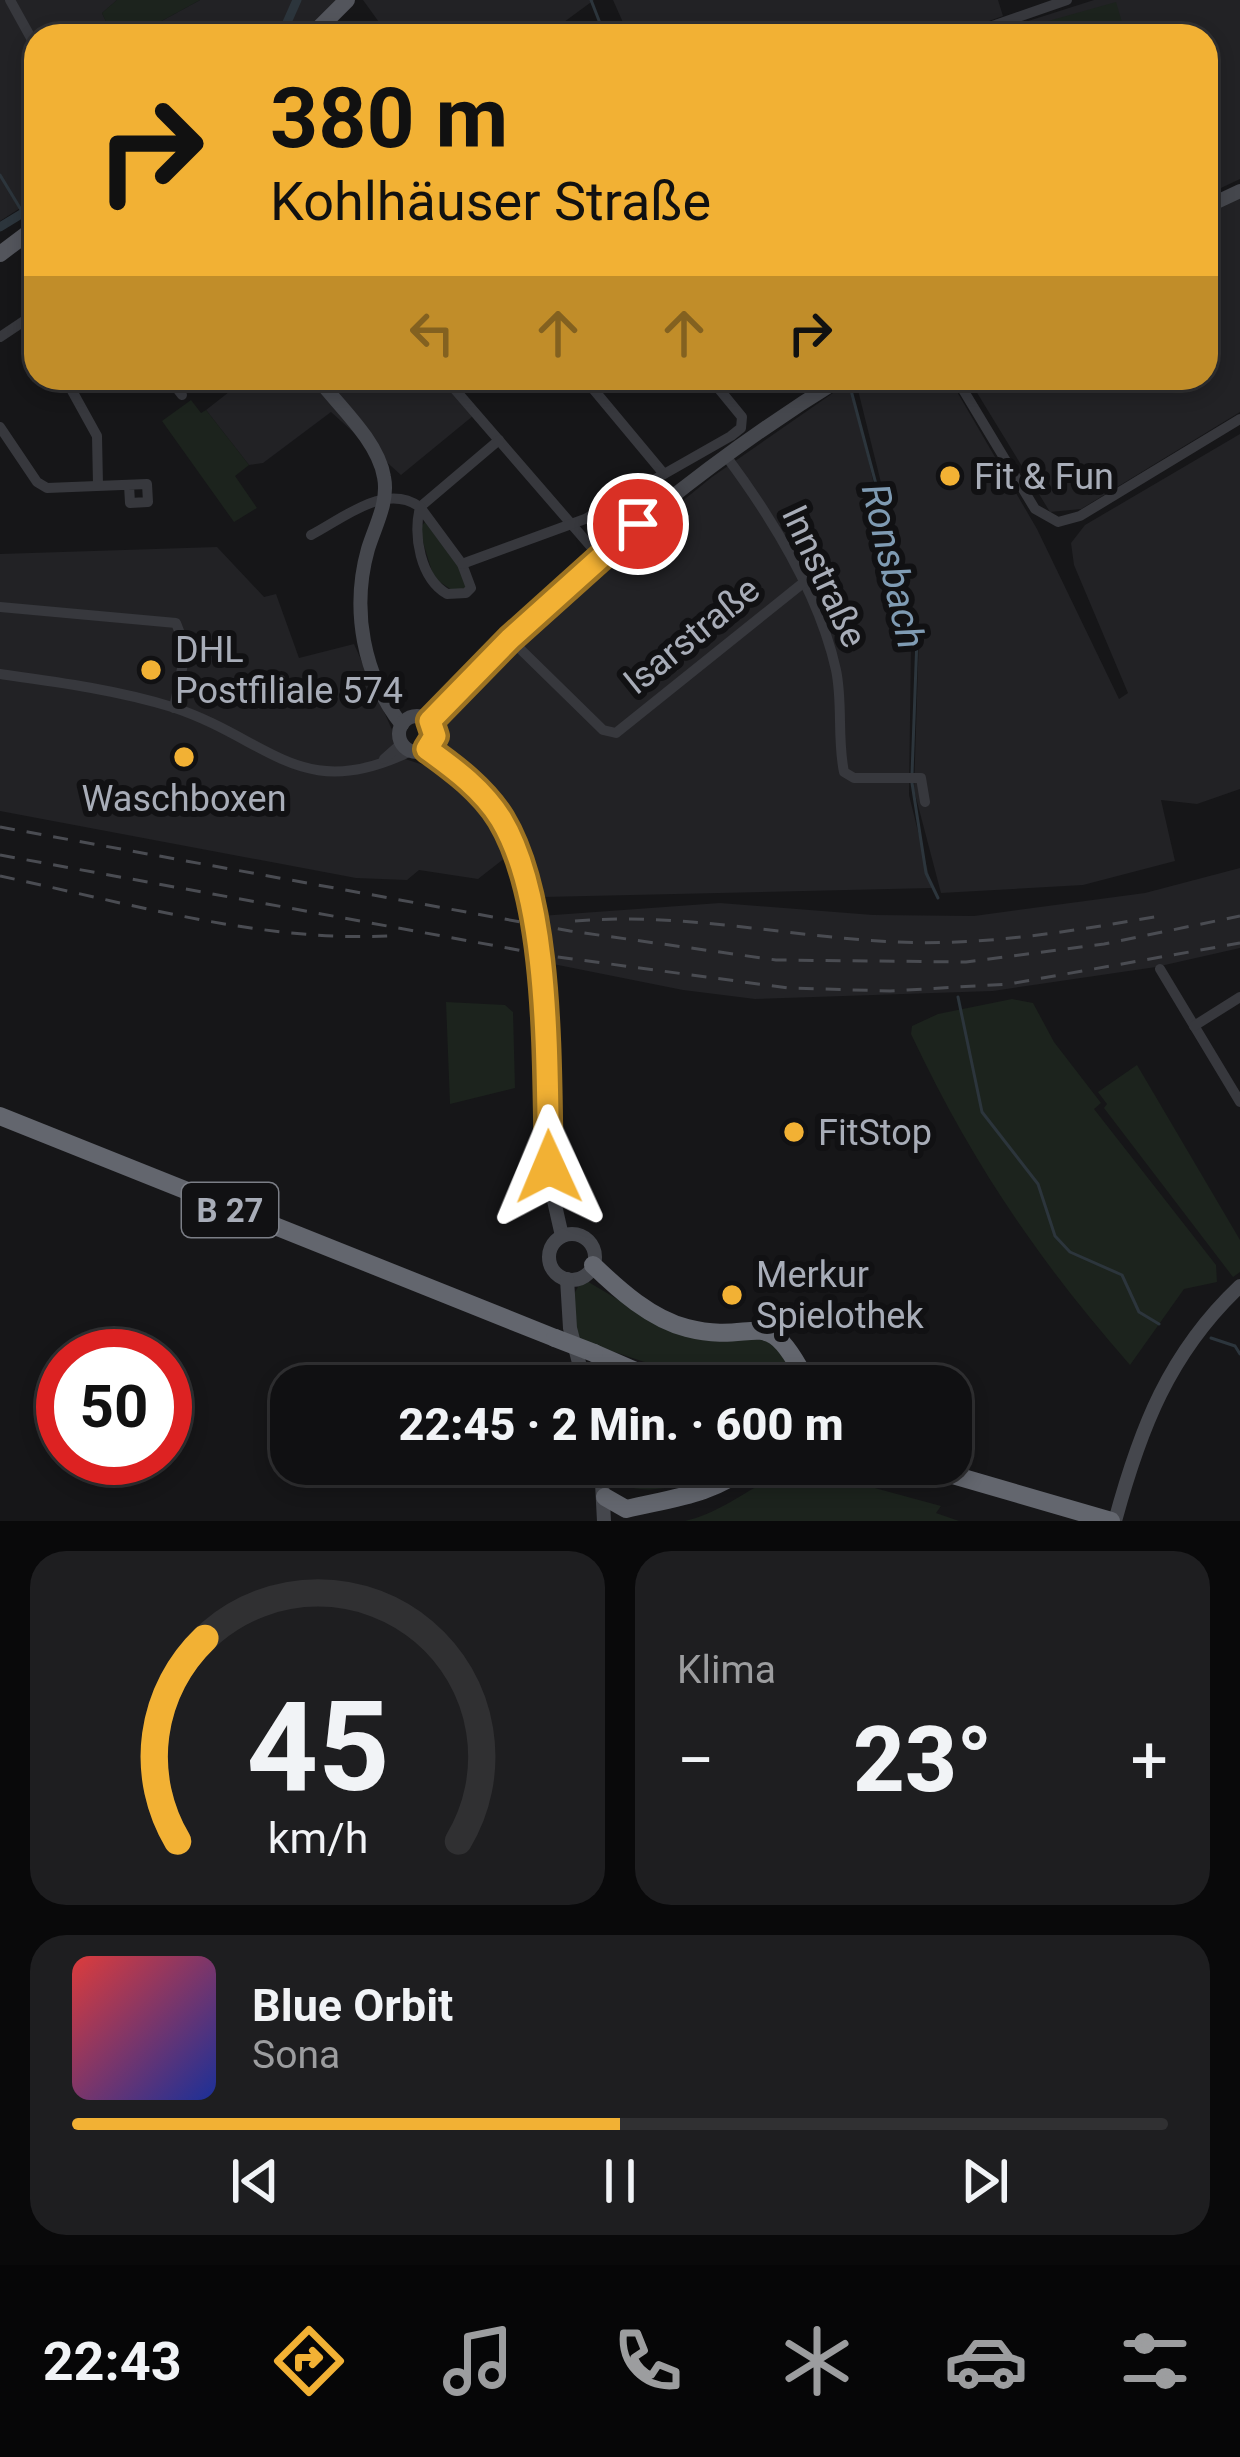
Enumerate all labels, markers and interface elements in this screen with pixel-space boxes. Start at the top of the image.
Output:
text: 380 m [270,69,508,168]
icon: right [72,72,228,228]
text: Kohlhäuser Straße [270,170,711,233]
icon: left [399,300,465,366]
icon: ahead [525,300,591,366]
icon: ahead [651,300,717,366]
icon: right [777,300,843,366]
place label: Fit & Fun [974,456,1114,498]
marker: Fit & Fun [937,463,963,489]
pin [587,473,689,575]
water label: Ronsbach [852,479,934,653]
icon: arrive [605,491,671,557]
street label: Innstraße [773,499,875,654]
street label: Isarstraße [615,568,768,703]
place label: DHL Postfiliale 574 [175,629,403,712]
marker: DHL Postfiliale 574 [138,657,164,683]
marker: Waschboxen [171,744,197,770]
place label: Waschboxen [81,778,287,820]
position arrow [486,1104,612,1230]
place label: FitStop [818,1112,932,1154]
marker: FitStop [781,1119,807,1145]
road number: B 27 [182,1183,278,1237]
place label: Merkur Spielothek [756,1254,924,1337]
marker: Merkur Spielothek [719,1282,745,1308]
speed limit sign: 50 [36,1329,192,1485]
text: 22:45 · 2 Min. · 600 m [398,1398,844,1451]
text: Klima [677,1647,776,1693]
text: 45 [246,1674,389,1820]
text: 23° [853,1708,992,1813]
text: − [677,1722,715,1799]
text: + [1131,1722,1168,1799]
text: km/h [267,1813,368,1863]
text: Blue Orbit [252,1979,453,2032]
text: Sona [252,2032,340,2078]
icon: previous [222,2148,288,2214]
icon: pause [587,2148,653,2214]
icon: next [952,2148,1018,2214]
icon: directions [267,2319,351,2403]
icon: music [436,2319,520,2403]
icon: phone [606,2319,690,2403]
icon: climate [775,2319,859,2403]
icon: car [944,2319,1028,2403]
icon: filters [1113,2319,1197,2403]
text: 22:43 [43,2330,182,2393]

